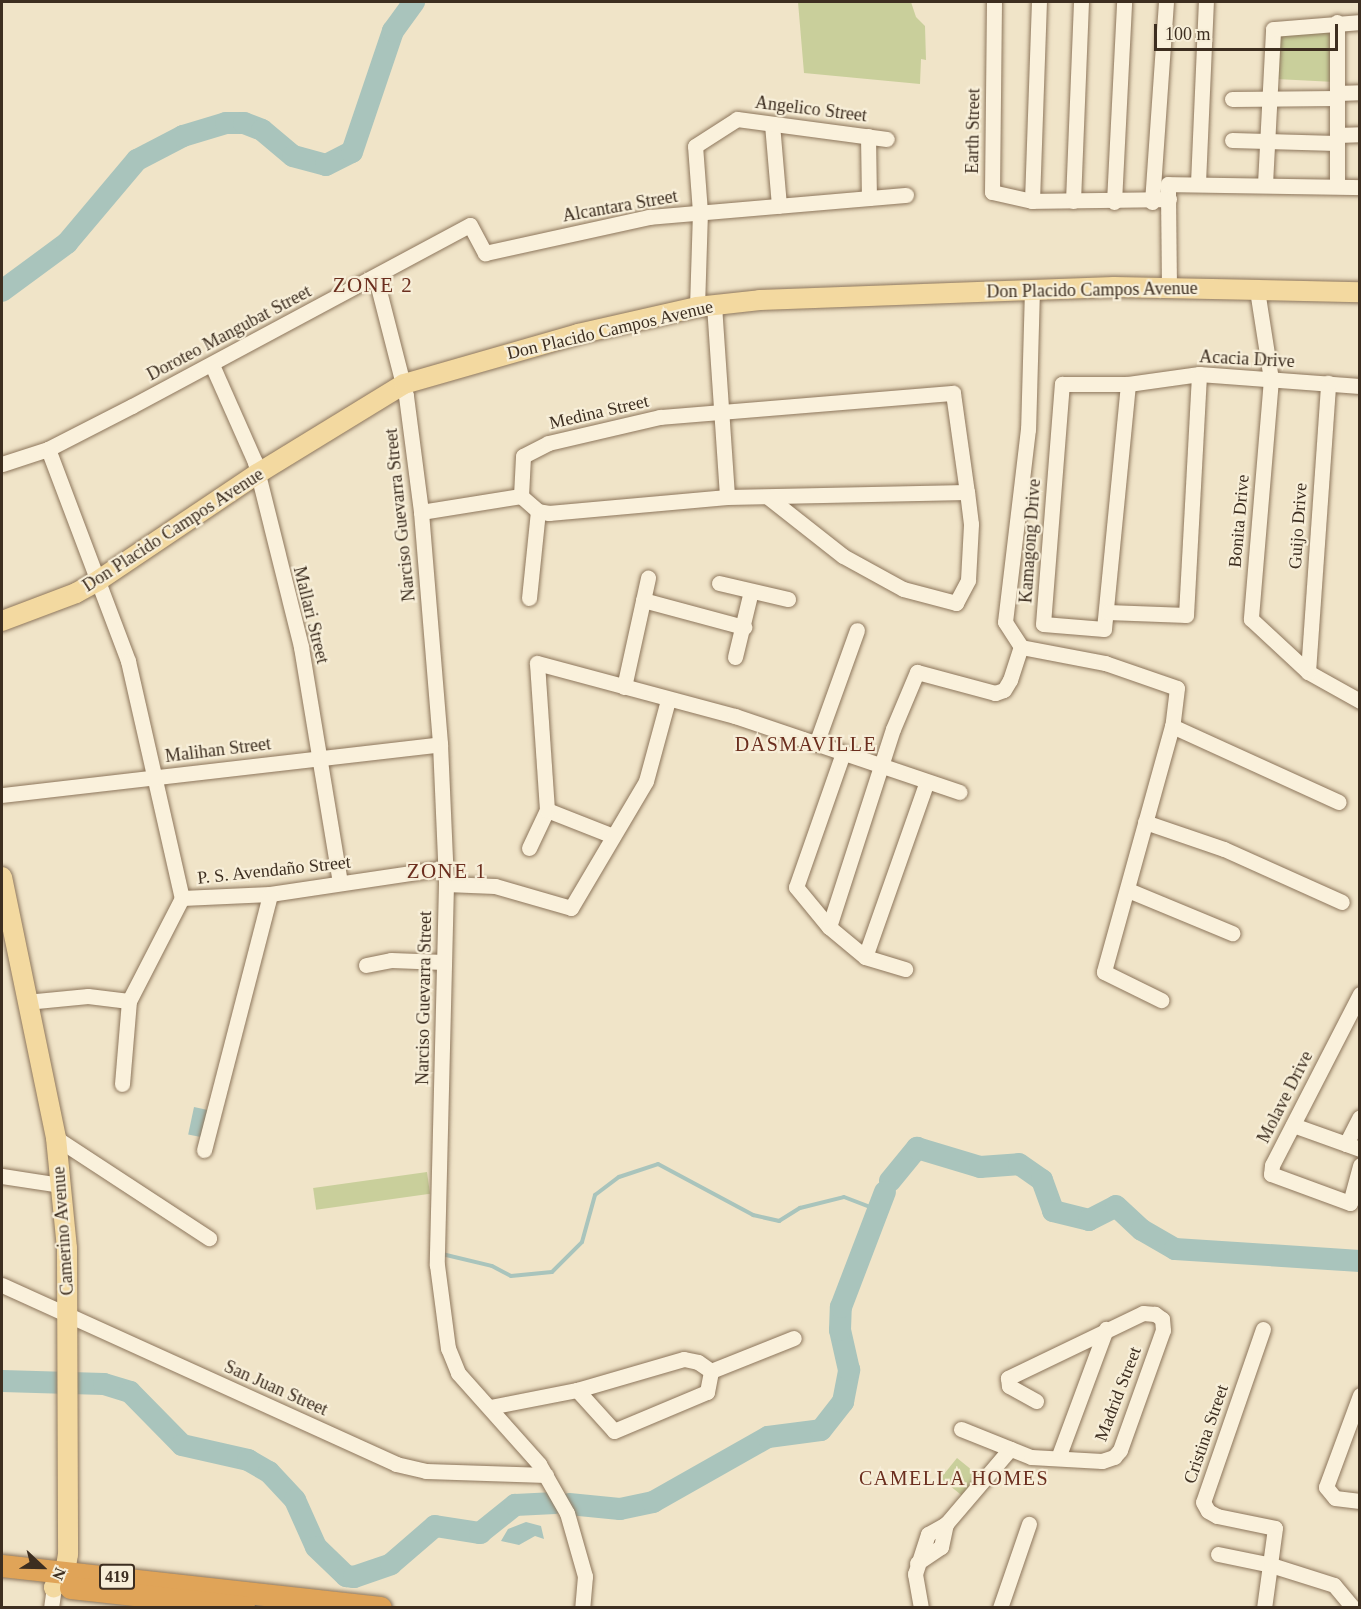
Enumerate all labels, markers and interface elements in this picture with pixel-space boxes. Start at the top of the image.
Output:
scale bar [1157,12,1342,50]
text: 100 m [1165,24,1211,44]
street label: Earth Street [961,88,985,174]
street label: Angelico Street [754,91,868,127]
street label: Alcantara Street [561,185,679,227]
district label: ZONE 2 [333,272,413,298]
street label: Don Placido Campos Avenue [986,277,1198,303]
street label: Doroteo Mangubat Street [143,281,315,385]
street label: Don Placido Campos Avenue [504,296,716,364]
street label: Acacia Drive [1199,346,1295,372]
street label: Medina Street [547,390,651,434]
street label: Narciso Guevarra Street [380,427,420,603]
street label: Don Placido Campos Avenue [78,463,268,597]
street label: Bonita Drive [1224,473,1254,569]
street label: Kamagong Drive [1015,478,1045,604]
street label: Guijo Drive [1284,482,1312,570]
street label: Mallari Street [288,564,334,666]
district label: DASMAVILLE [735,732,877,756]
street label: Malihan Street [164,733,272,767]
street label: P. S. Avendaño Street [196,851,352,889]
district label: ZONE 1 [407,858,487,884]
street label: Narciso Guevarra Street [412,911,436,1085]
street label: Molave Drive [1253,1047,1317,1147]
street label: Camerino Avenue [48,1165,78,1297]
street label: Madrid Street [1090,1344,1146,1444]
street label: San Juan Street [221,1356,331,1420]
street label: Cristina Street [1179,1382,1233,1486]
district label: CAMELLA HOMES [858,1466,1050,1490]
north arrow [12,1537,72,1597]
road number: 419 [99,1564,135,1590]
text: N [49,1565,69,1582]

